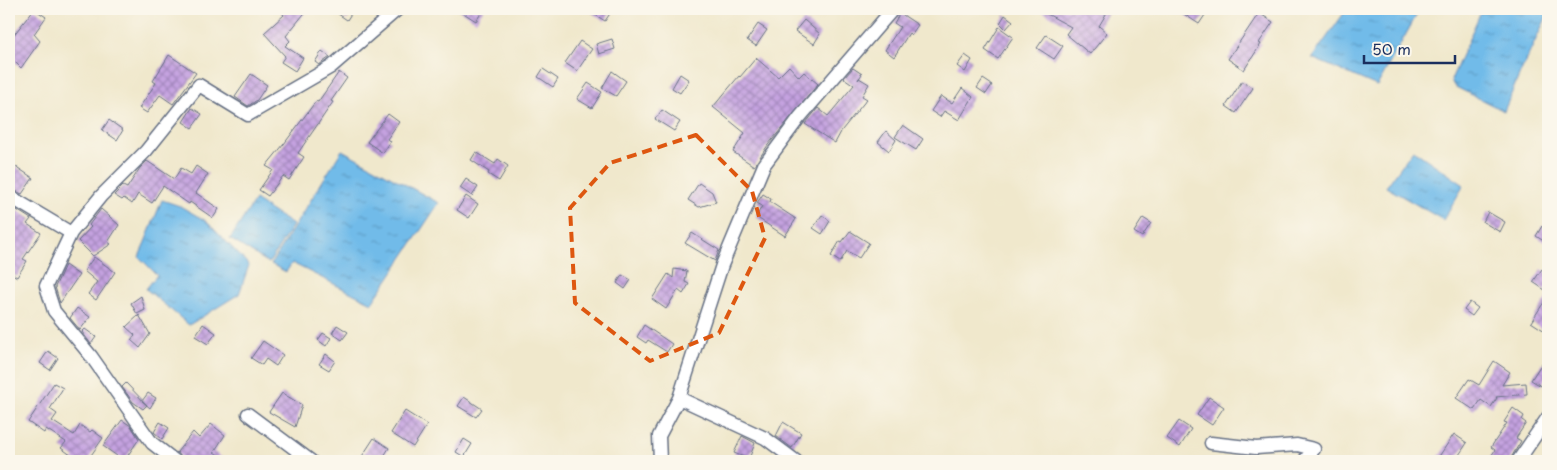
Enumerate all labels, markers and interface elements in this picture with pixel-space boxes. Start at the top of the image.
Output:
scale bar [1364,32,1456,64]
text: 50 m [1372,37,1411,60]

